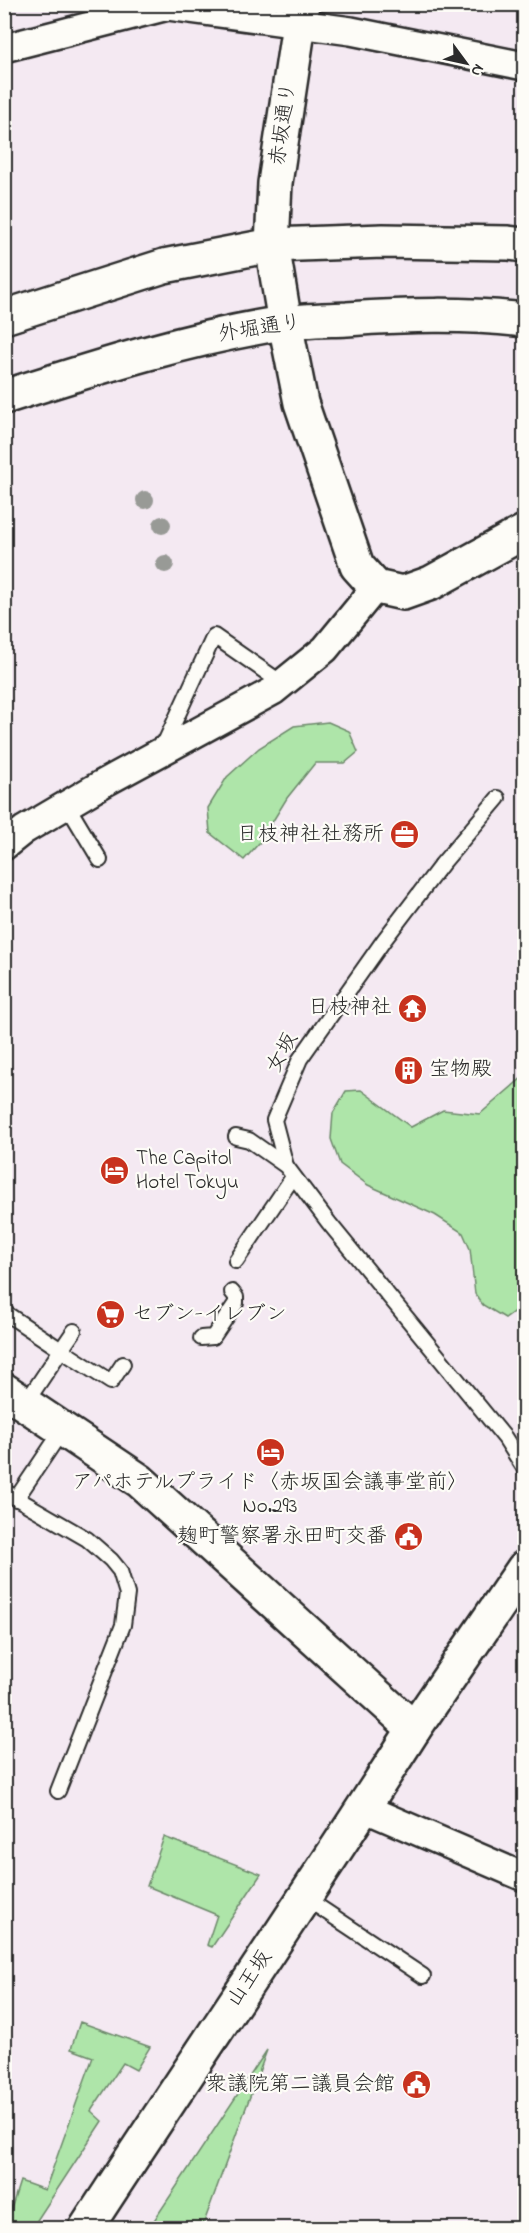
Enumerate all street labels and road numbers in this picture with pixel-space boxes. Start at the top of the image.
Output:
street label: 赤坂通り [263,80,305,168]
street label: 外堀通り [216,308,304,350]
street label: 女坂 [260,1027,306,1079]
street label: 山王坂 [220,1944,280,2014]

